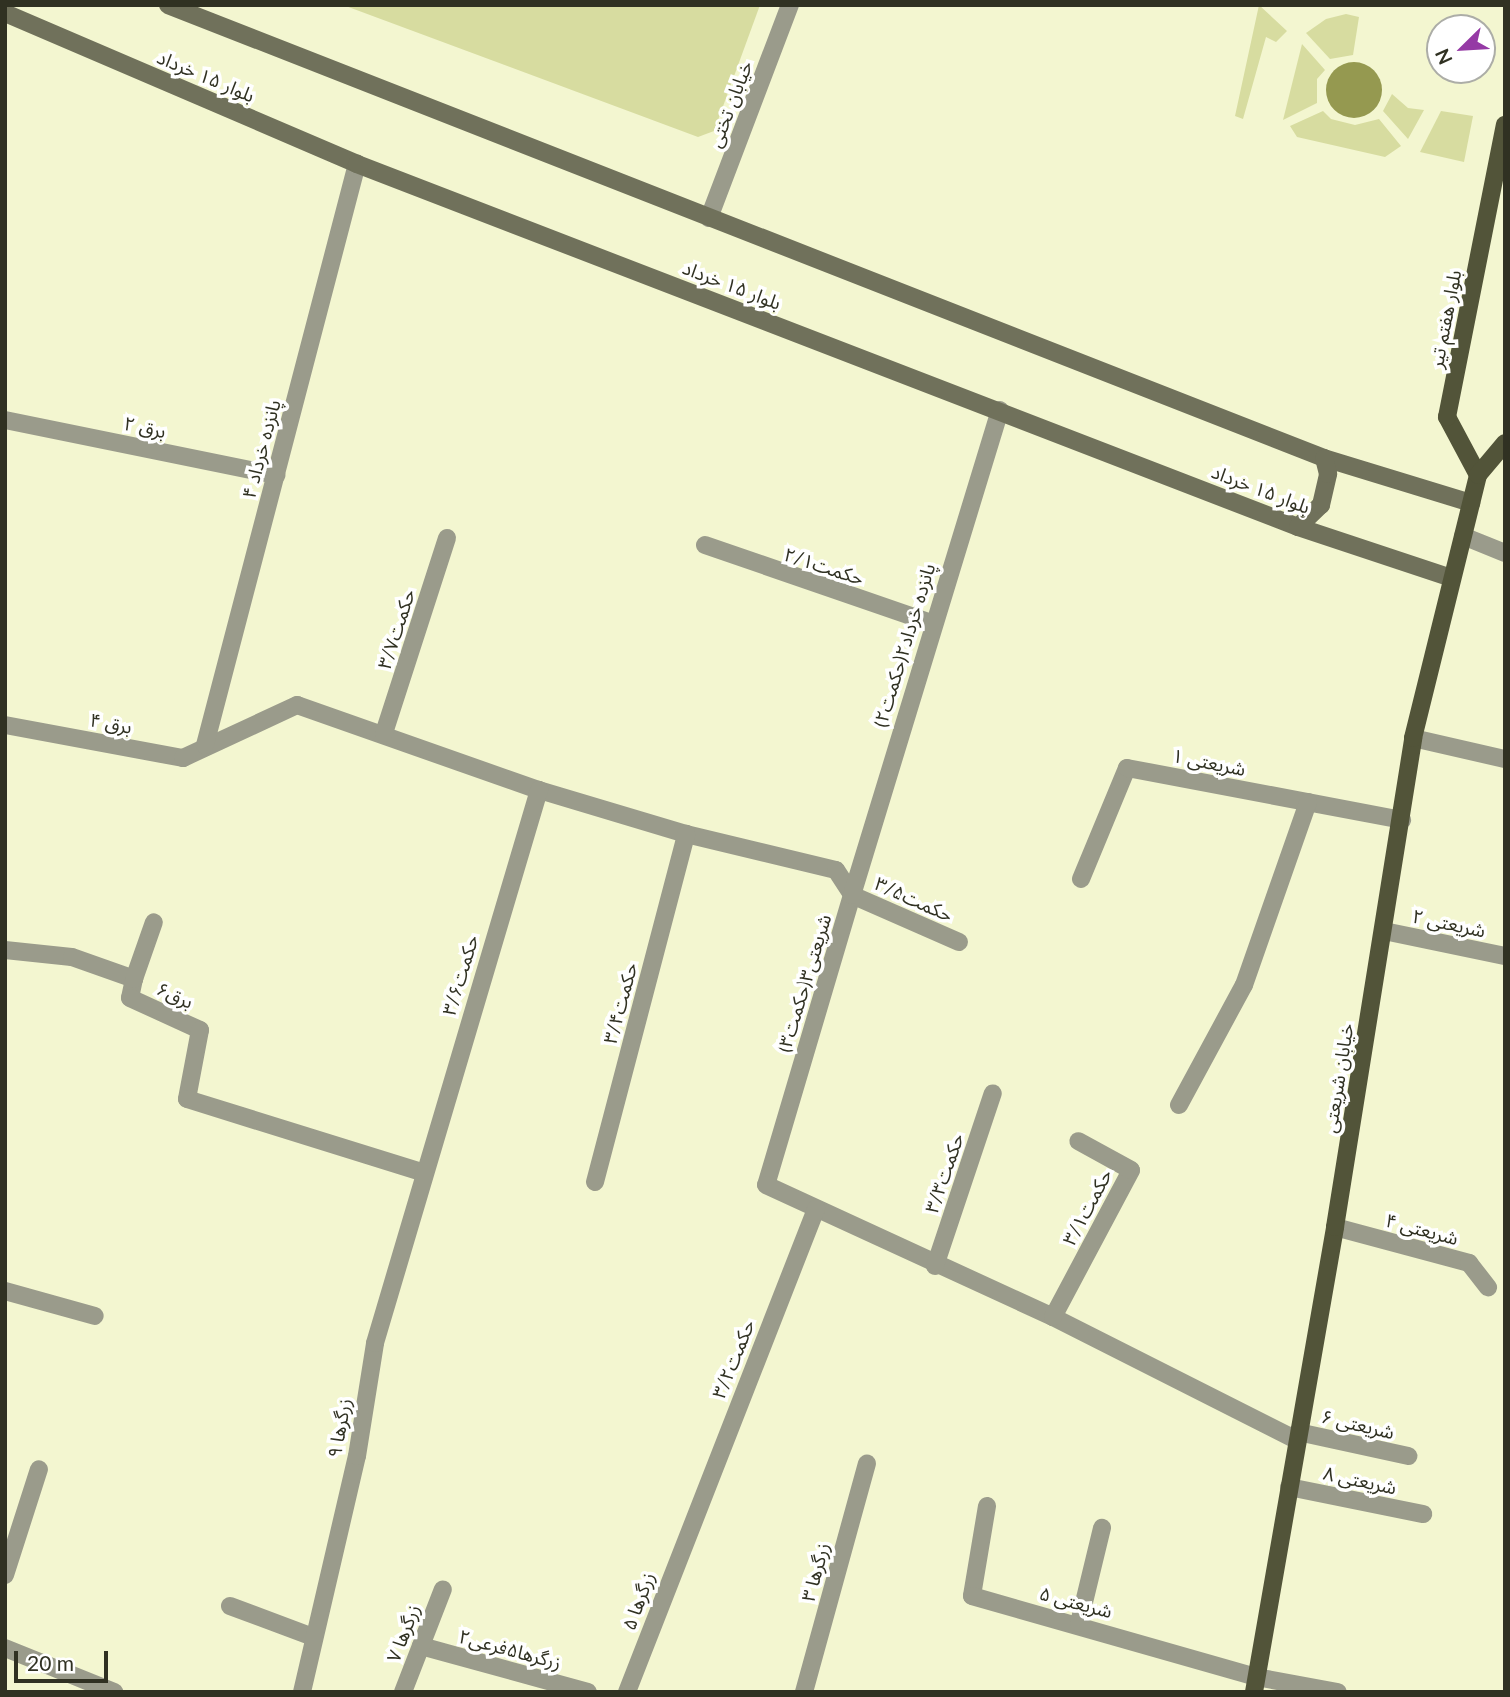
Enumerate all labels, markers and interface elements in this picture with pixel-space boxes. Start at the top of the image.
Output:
north arrow [1426,14,1496,84]
street label: بلوار ۱۵ خرداد [154,45,258,107]
text: N [1430,46,1457,68]
street label: خیابان تختی [703,57,757,151]
street label: بلوار ۱۵ خرداد [680,256,784,314]
street label: بلوار هفتم تیر [1424,268,1466,370]
street label: پانزده خرداد ۴ [237,397,285,501]
street label: برق ۲ [122,411,168,443]
street label: بلوار ۱۵ خرداد [1209,460,1313,518]
street label: حکمت۲/۱ [781,542,867,590]
street label: پانزده خرداد۲(حکمت۲) [868,560,940,730]
street label: حکمت۳/۷ [372,586,420,672]
street label: برق ۴ [88,708,134,738]
street label: شریعتی ۱ [1170,744,1248,780]
street label: حکمت۳/۵ [871,872,957,926]
street label: شریعتی ۲ [1410,904,1488,942]
street label: شریعتی۳(حکمت۳) [772,911,836,1055]
street label: حکمت۳/۶ [437,932,483,1018]
street label: حکمت۳/۴ [598,960,642,1046]
street label: برق۶ [153,977,197,1013]
street label: خیابان شریعتی [1318,1021,1358,1135]
street label: حکمت۳/۳ [920,1130,968,1216]
street label: حکمت۳/۱ [1057,1165,1117,1249]
street label: شریعتی ۴ [1383,1208,1461,1250]
street label: حکمت۳/۲ [707,1316,759,1402]
street label: زرگرها ۹ [323,1397,355,1459]
street label: شریعتی ۶ [1319,1405,1397,1443]
street label: شریعتی ۸ [1321,1461,1399,1499]
street label: زرگرها ۳ [796,1540,834,1604]
street label: زرگرها ۵ [617,1569,659,1633]
street label: شریعتی ۵ [1037,1581,1115,1623]
street label: زرگرها ۷ [382,1601,424,1665]
street label: زرگرها۵فرعی۲ [456,1624,564,1674]
scale bar [18,1638,112,1682]
text: 20 m [27,1650,74,1675]

